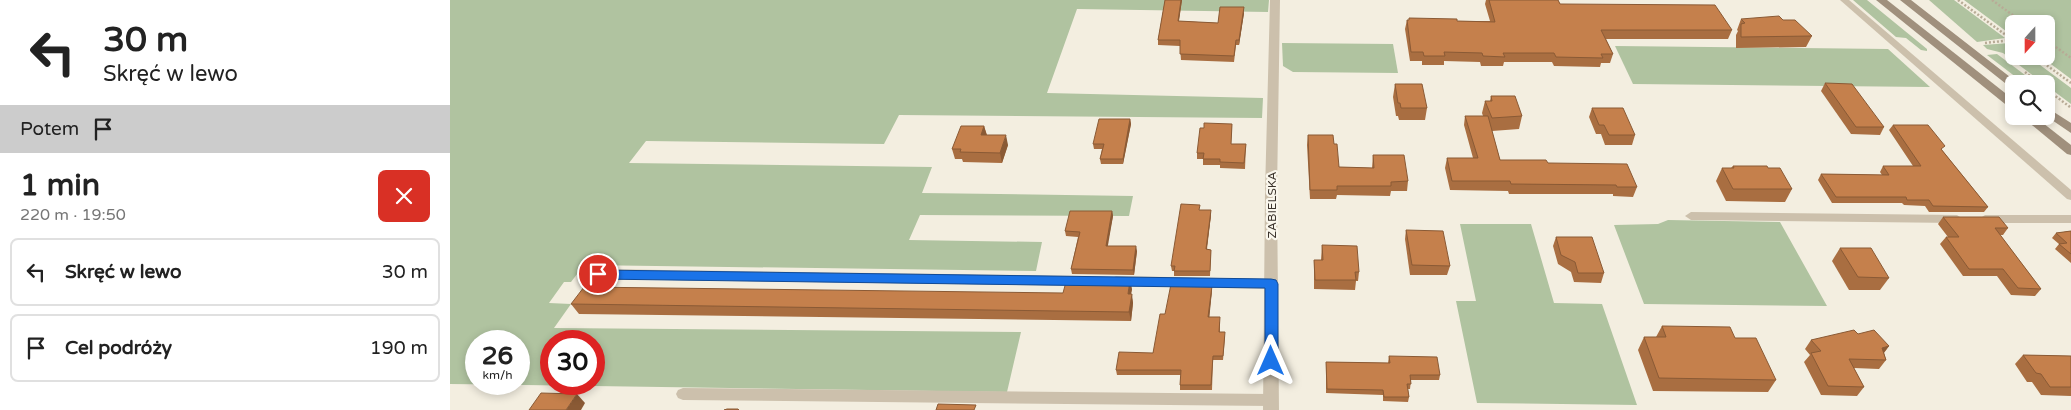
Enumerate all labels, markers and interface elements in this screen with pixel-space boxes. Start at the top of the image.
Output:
north arrow [2005,15,2055,65]
map controls [2005,15,2055,125]
text: 30 m [103,19,188,61]
icon: left [20,20,85,85]
text: Skręć w lewo [103,61,238,87]
button: search [2005,75,2055,125]
icon: arrive [89,115,117,143]
text: Potem [20,118,79,140]
text: 1 min [20,167,100,204]
button: close [378,170,430,222]
street label: ZABIELSKA [1265,171,1279,239]
text: 220 m · 19:50 [20,205,126,225]
pin [577,253,619,295]
icon: left [22,258,50,286]
icon: arrive [584,260,612,288]
text: Skręć w lewo [65,261,182,283]
text: 30 m [382,261,428,283]
speed limit sign: 30 [540,330,605,395]
icon: arrive [22,334,50,362]
position arrow [1244,334,1296,386]
text: Cel podróży [65,337,172,359]
text: 190 m [370,337,428,359]
text: 26 [482,341,513,371]
text: km/h [482,368,513,382]

